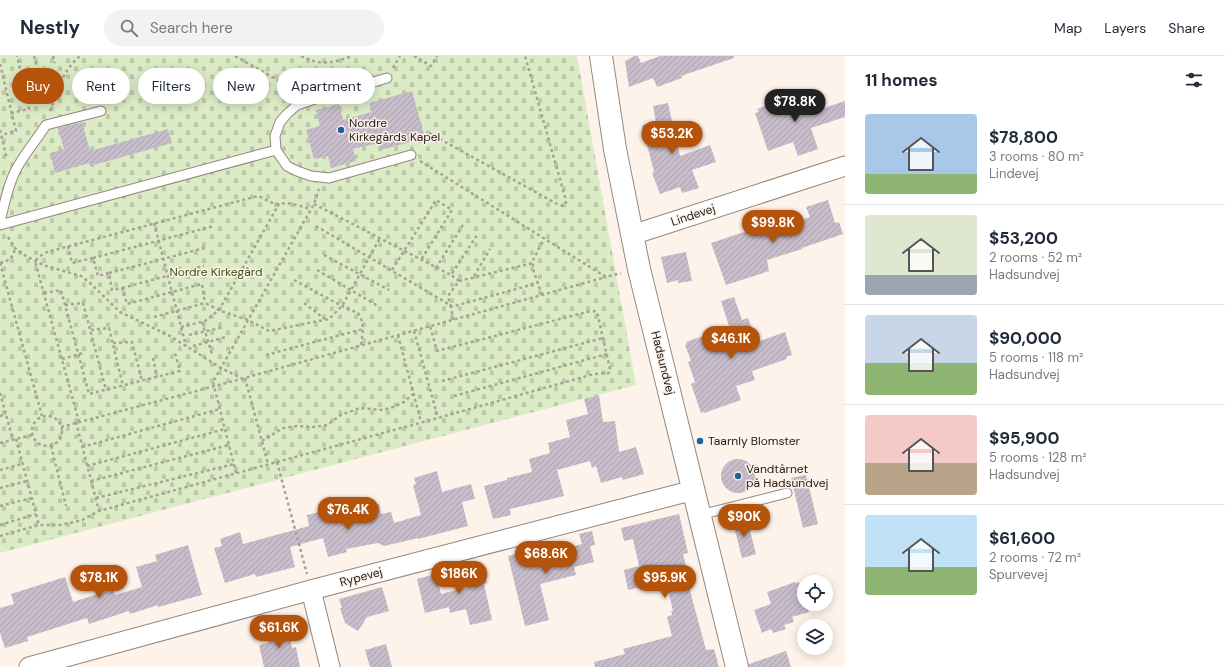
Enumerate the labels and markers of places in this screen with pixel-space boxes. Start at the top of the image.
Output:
pin: $78.8K [762,89,828,123]
place label: Nordre Kirkegårds Kapel [349,115,440,145]
pin: $53.2K [639,121,705,155]
marker: Nordre Kirkegårds Kapel [336,125,346,135]
pin: $99.8K [740,210,806,244]
pin: $46.1K [698,326,764,360]
place label: Taarnly Blomster [708,433,801,449]
marker: Taarnly Blomster [695,436,705,446]
place label: Vandtårnet på Hadsundvej [746,461,829,491]
marker: Vandtårnet på Hadsundvej [733,471,743,481]
pin: $76.4K [315,497,381,531]
pin: $90K [720,504,768,538]
pin: $68.6K [513,541,579,575]
pin: $186K [431,561,487,595]
pin: $78.1K [66,565,132,599]
pin: $95.9K [632,565,698,599]
pin: $61.6K [246,615,312,649]

